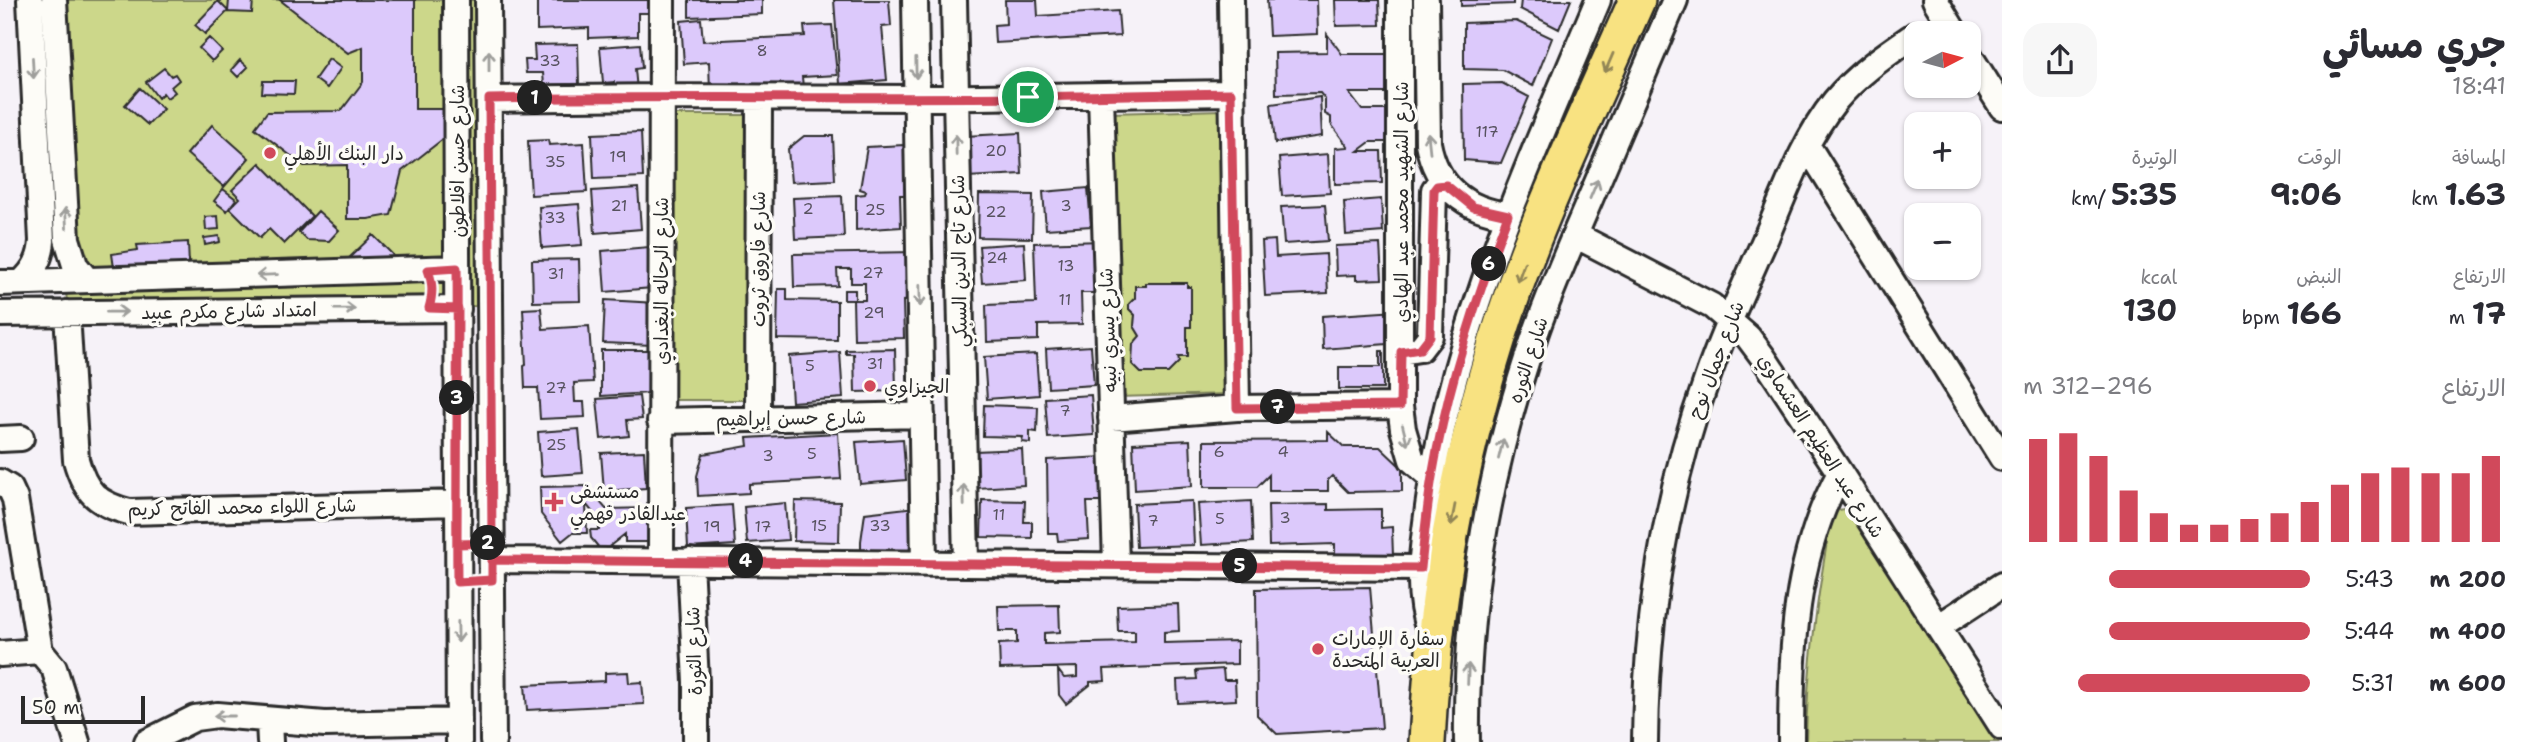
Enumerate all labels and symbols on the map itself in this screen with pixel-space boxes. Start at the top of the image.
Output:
north arrow [1904,21,1981,98]
house number: 8 [756,40,768,61]
one-way arrow [482,50,496,73]
house number: 33 [539,50,561,71]
one-way arrow [1602,51,1615,73]
one-way arrow [27,56,40,79]
one-way arrow [909,56,923,79]
pin [998,67,1058,127]
pin: 1 [518,80,552,116]
street label: شارع الشهيد محمد عبد الهادي [1389,81,1416,323]
street label: شارع حسن افلاطون [445,85,471,237]
house number: 117 [1475,121,1499,142]
one-way arrow [1422,132,1435,155]
one-way arrow [950,134,963,157]
house number: 20 [985,140,1007,161]
place label: دار البنك الأهلي [284,141,404,170]
marker: دار البنك الأهلي [262,145,278,161]
house number: 19 [609,146,627,167]
house number: 35 [545,151,565,172]
street label: شارع تاج الدين السبكي [945,174,977,348]
one-way arrow [1588,179,1601,200]
street label: شارع فاروق ثروت [746,191,772,327]
house number: 21 [610,195,628,216]
house number: 3 [1060,195,1072,216]
street label: شارع الرحاله البغدادي [649,197,676,365]
house number: 2 [802,198,814,219]
house number: 25 [865,199,885,220]
house number: 22 [985,201,1007,222]
one-way arrow [59,207,72,229]
house number: 33 [544,207,566,228]
pin: 6 [1472,246,1506,282]
house number: 24 [986,247,1008,268]
house number: 13 [1057,255,1075,276]
one-way arrow [1514,261,1526,283]
house number: 27 [862,262,884,283]
house number: 31 [547,263,565,284]
street label: شارع يسري نبيه [1093,267,1125,393]
one-way arrow [255,268,278,281]
one-way arrow [913,284,926,307]
house number: 11 [1059,289,1071,310]
street label: امتداد شارع مكرم عبيد [141,297,317,327]
street label: شارع جمال نوح [1682,298,1751,423]
one-way arrow [333,302,356,316]
house number: 29 [863,302,885,323]
one-way arrow [105,305,128,319]
street label: شارع الثوره [1502,314,1555,407]
street label: شارع عبد العظيم العشماوي [1750,349,1890,544]
house number: 31 [866,353,884,374]
house number: 5 [805,355,815,376]
place label: الجيزاوي [884,374,949,401]
house number: 27 [545,377,567,398]
marker: الجيزاوي [862,378,878,394]
pin: 3 [440,380,475,416]
pin: 7 [1260,390,1296,424]
house number: 7 [1059,400,1071,421]
street label: شارع حسن إبراهيم [716,404,866,434]
one-way arrow [1399,423,1412,446]
house number: 25 [546,434,566,455]
one-way arrow [1495,438,1508,461]
house number: 6 [1213,441,1225,462]
house number: 4 [1277,441,1289,462]
house number: 5 [807,443,817,464]
house number: 3 [762,445,774,466]
place label: مستشفى عبدالقادر فهمي [570,479,686,530]
one-way arrow [957,484,971,507]
marker: مستشفى عبدالقادر فهمي [544,492,564,512]
street label: شارع اللواء محمد الفاتح كريم [127,493,357,523]
one-way arrow [1446,503,1460,526]
house number: 11 [993,504,1005,525]
house number: 3 [1279,507,1291,528]
house number: 5 [1215,508,1225,529]
house number: 7 [1147,510,1159,531]
house number: 15 [811,515,827,536]
house number: 33 [869,515,891,536]
house number: 19 [703,516,721,537]
house number: 17 [754,516,772,537]
pin: 2 [470,526,505,560]
pin: 4 [728,544,764,578]
pin: 5 [1222,548,1258,584]
street label: شارع الثورة [680,606,709,696]
one-way arrow [451,620,465,643]
place label: سفارة الإمارات العربية المتحدة [1332,626,1444,673]
marker: سفارة الإمارات العربية المتحدة [1310,641,1326,657]
one-way arrow [1462,663,1475,686]
scale bar [21,693,145,725]
one-way arrow [213,709,236,722]

